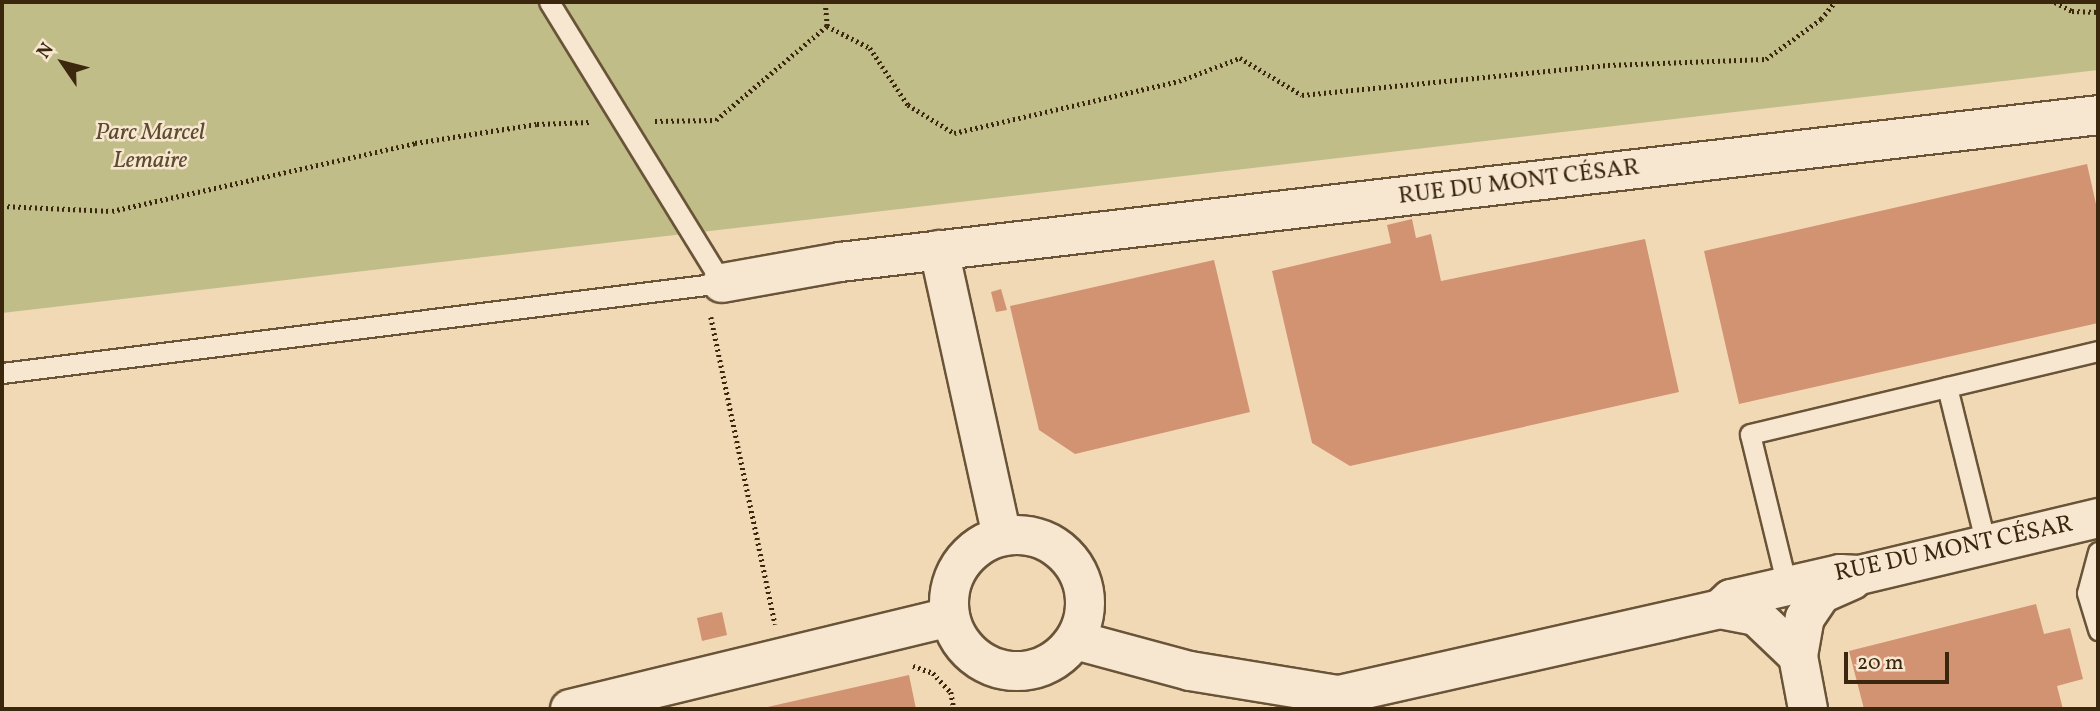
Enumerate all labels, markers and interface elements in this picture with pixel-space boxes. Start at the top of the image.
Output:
north arrow [28,28,98,98]
text: N [31,38,60,64]
park label: Parc Marcel Lemaire [95,120,205,176]
street label: RUE DU MONT CÉSAR [1396,154,1642,212]
street label: RUE DU MONT CÉSAR [1832,511,2076,589]
scale bar [1848,638,1953,682]
text: 20 m [1857,649,1903,678]

